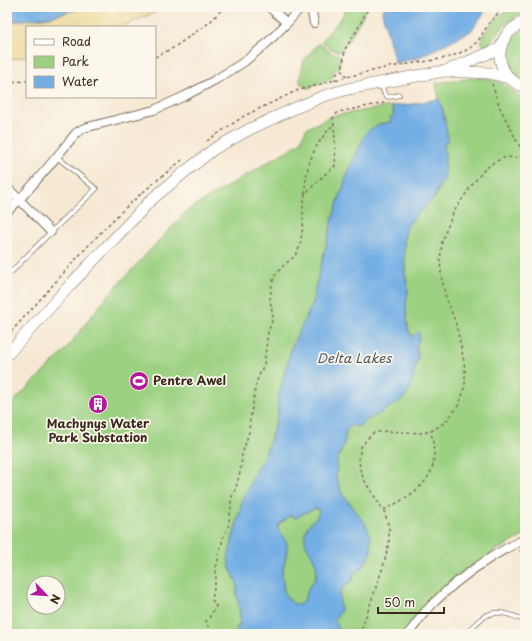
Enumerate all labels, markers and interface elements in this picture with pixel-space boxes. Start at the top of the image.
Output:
legend [26,26,156,98]
text: Road [62,32,91,50]
text: Park [62,52,89,70]
text: Water [62,72,99,90]
water label: Delta Lakes [317,348,392,367]
sports icon: Pentre Awel [128,370,150,392]
place label: Pentre Awel [153,371,226,389]
building icon: Machynys Water Park Substation [87,393,109,415]
place label: Machynys Water Park Substation [47,414,150,446]
north arrow [26,575,66,615]
scale bar [378,589,444,615]
text: N [46,592,65,607]
text: 50 m [384,593,415,611]

